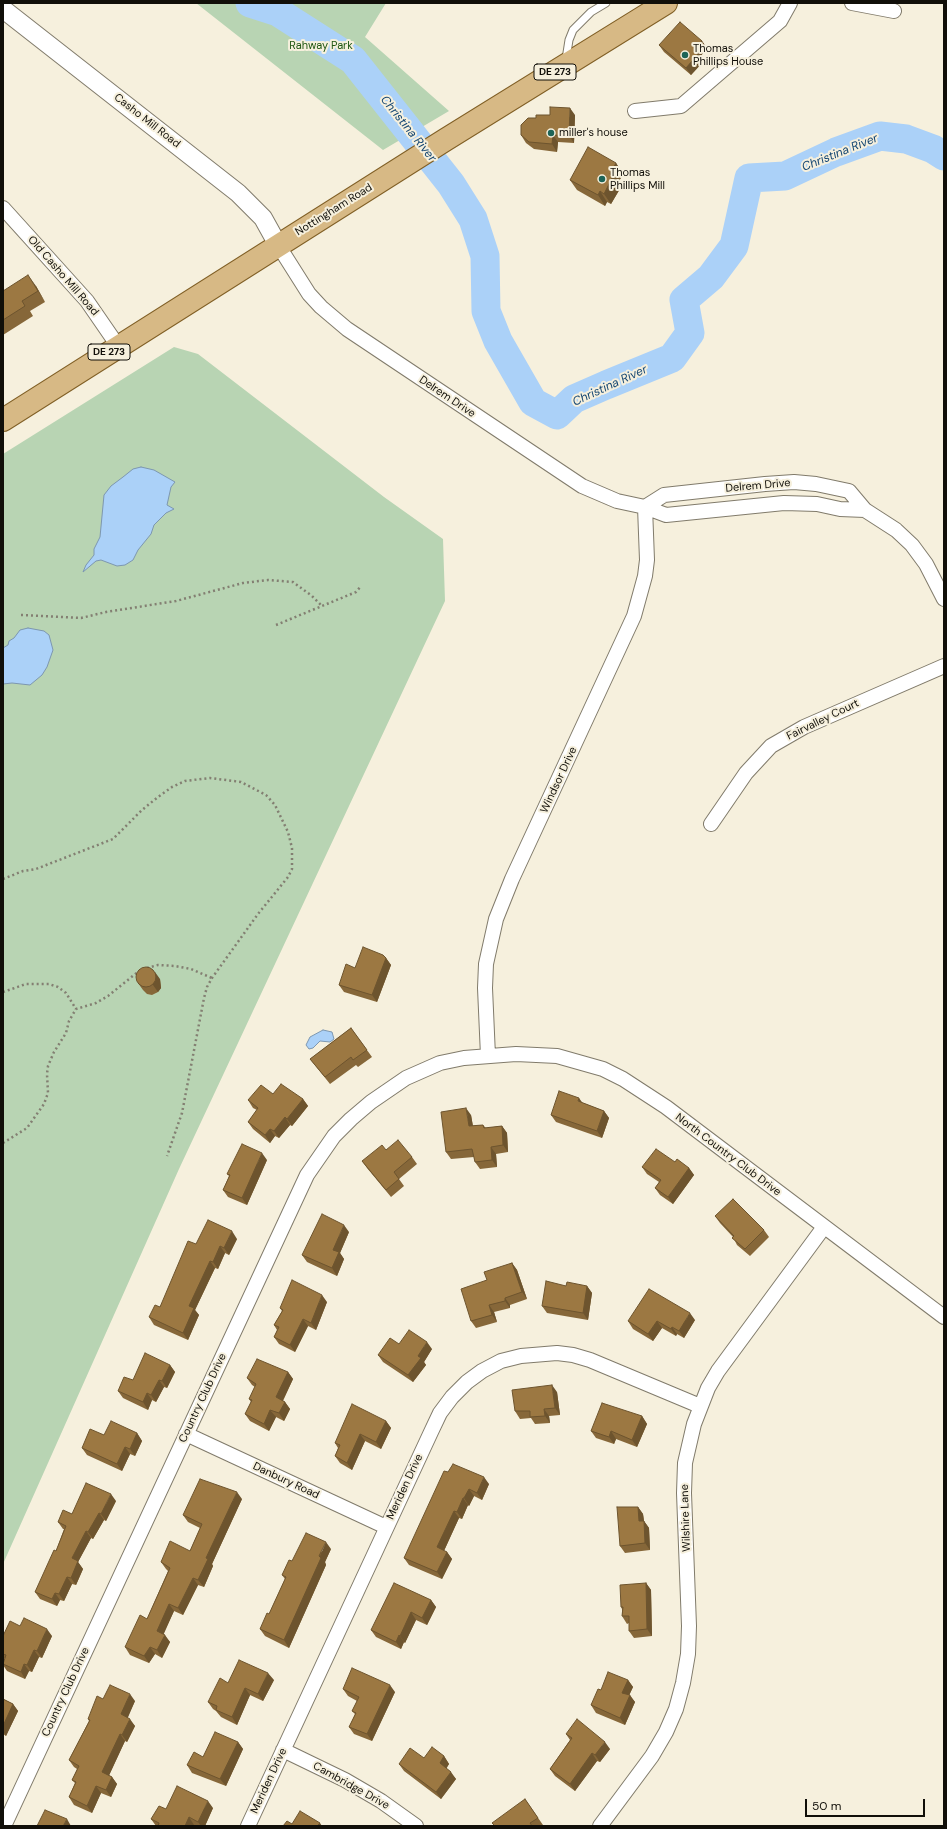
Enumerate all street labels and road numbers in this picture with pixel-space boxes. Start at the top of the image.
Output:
road number: DE 273 [534,64,576,80]
street label: Casho Mill Road [111,91,183,151]
street label: Nottingham Road [293,181,375,239]
street label: Old Casho Mill Road [25,233,101,319]
road number: DE 273 [88,344,130,360]
street label: Delrem Drive [416,373,478,421]
street label: Delrem Drive [725,477,791,495]
street label: Fairvalley Court [785,697,861,743]
street label: Windsor Drive [538,745,580,815]
street label: North Country Club Drive [673,1111,783,1199]
street label: Country Club Drive [177,1351,229,1445]
street label: Meriden Drive [384,1452,426,1522]
street label: Danbury Road [251,1460,321,1502]
street label: Wilshire Lane [678,1484,694,1552]
street label: Country Club Drive [40,1645,92,1739]
street label: Meriden Drive [248,1746,290,1816]
street label: Cambridge Drive [310,1760,392,1812]

